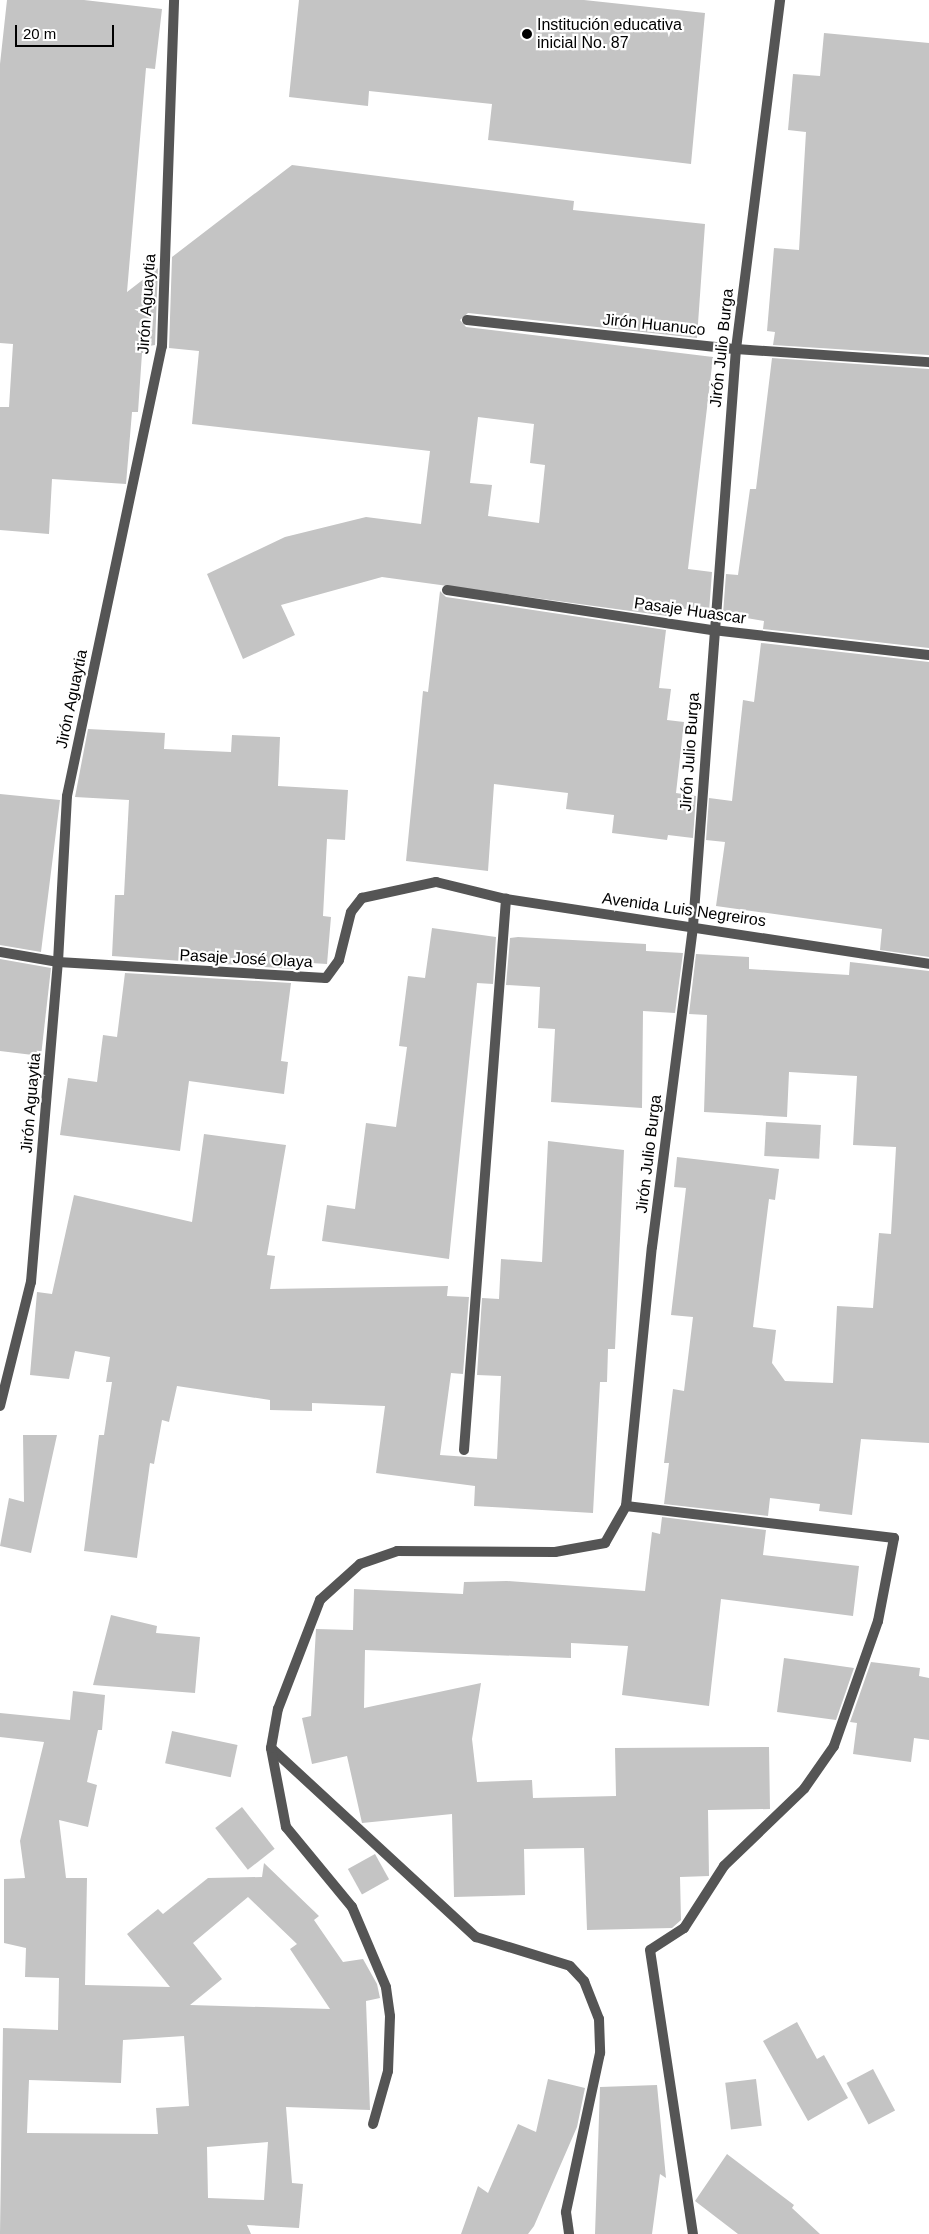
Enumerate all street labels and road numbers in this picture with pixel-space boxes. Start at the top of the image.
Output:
street label: Jirón Aguaytia [134,253,160,355]
street label: Jirón Julio Burga [706,288,738,408]
street label: Jirón Huanuco [602,310,706,340]
street label: Pasaje Huascar [633,594,747,628]
street label: Jirón Aguaytia [52,647,92,751]
street label: Jirón Julio Burga [676,692,704,812]
street label: Avenida Luis Negreiros [601,889,767,931]
street label: Pasaje José Olaya [179,946,313,972]
street label: Jirón Aguaytia [17,1052,45,1154]
street label: Jirón Julio Burga [632,1094,666,1214]

